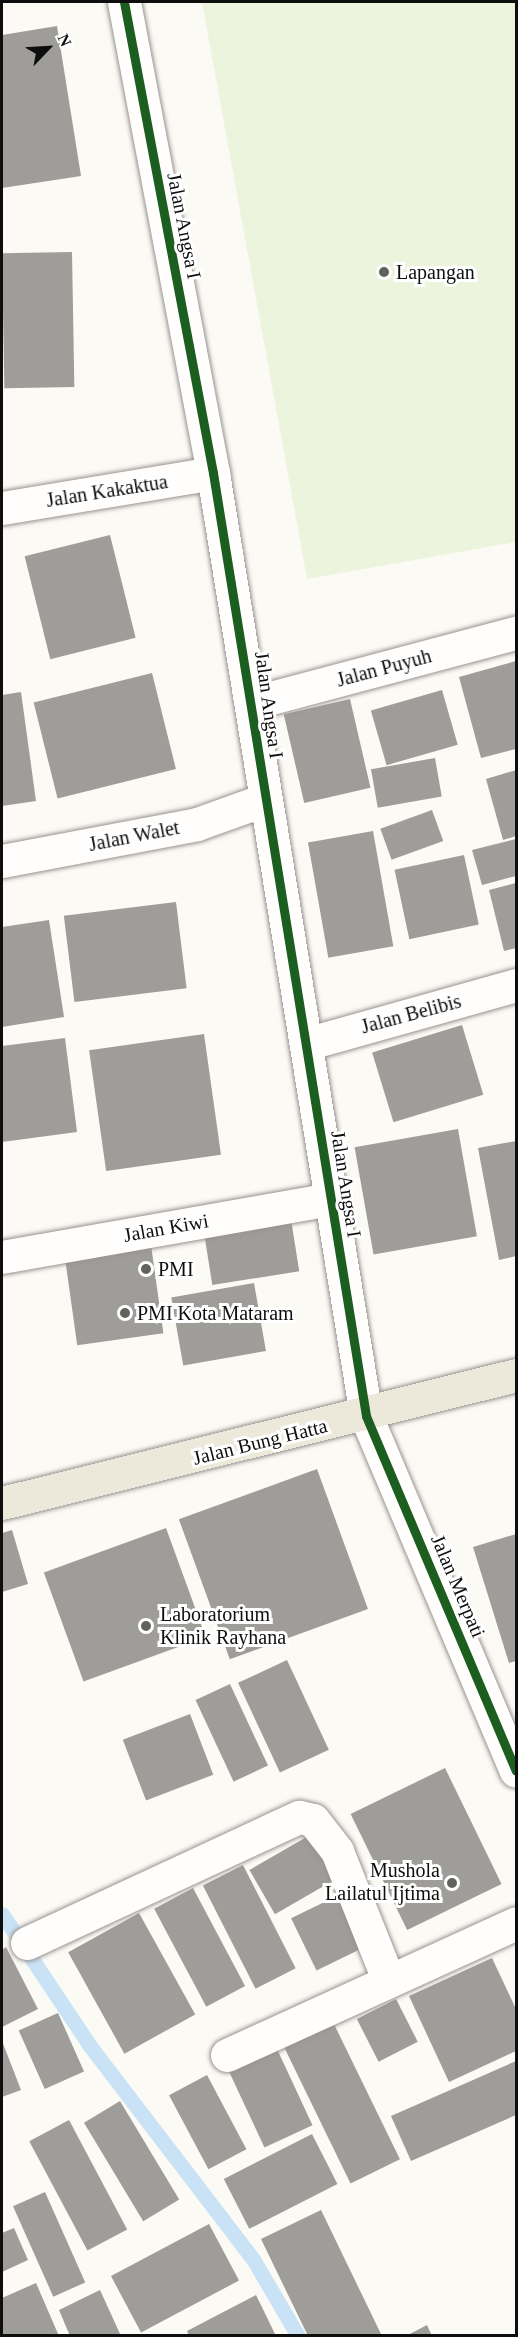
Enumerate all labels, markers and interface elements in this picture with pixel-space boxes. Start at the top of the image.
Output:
north arrow [18,18,78,78]
text: N [55,31,75,49]
street label: Jalan Angsa I [162,170,206,282]
place label: Lapangan [396,260,475,284]
marker: Lapangan [377,265,391,279]
street label: Jalan Kakaktua [45,470,169,512]
street label: Jalan Puyuh [334,644,434,692]
street label: Jalan Angsa I [250,649,288,761]
street label: Jalan Walet [86,815,182,857]
street label: Jalan Belibis [358,989,464,1039]
street label: Jalan Angsa I [326,1128,366,1240]
street label: Jalan Kiwi [122,1209,210,1247]
place label: PMI [158,1257,194,1281]
marker: PMI [139,1262,153,1276]
place label: PMI Kota Mataram [137,1301,294,1325]
marker: PMI Kota Mataram [118,1306,132,1320]
street label: Jalan Bung Hatta [190,1414,330,1470]
street label: Jalan Merpati [426,1531,490,1641]
place label: Laboratorium Klinik Rayhana [160,1602,286,1649]
marker: Laboratorium Klinik Rayhana [137,1617,155,1635]
place label: Mushola Lailatul Ijtima [325,1859,440,1906]
marker: Mushola Lailatul Ijtima [445,1876,459,1890]

